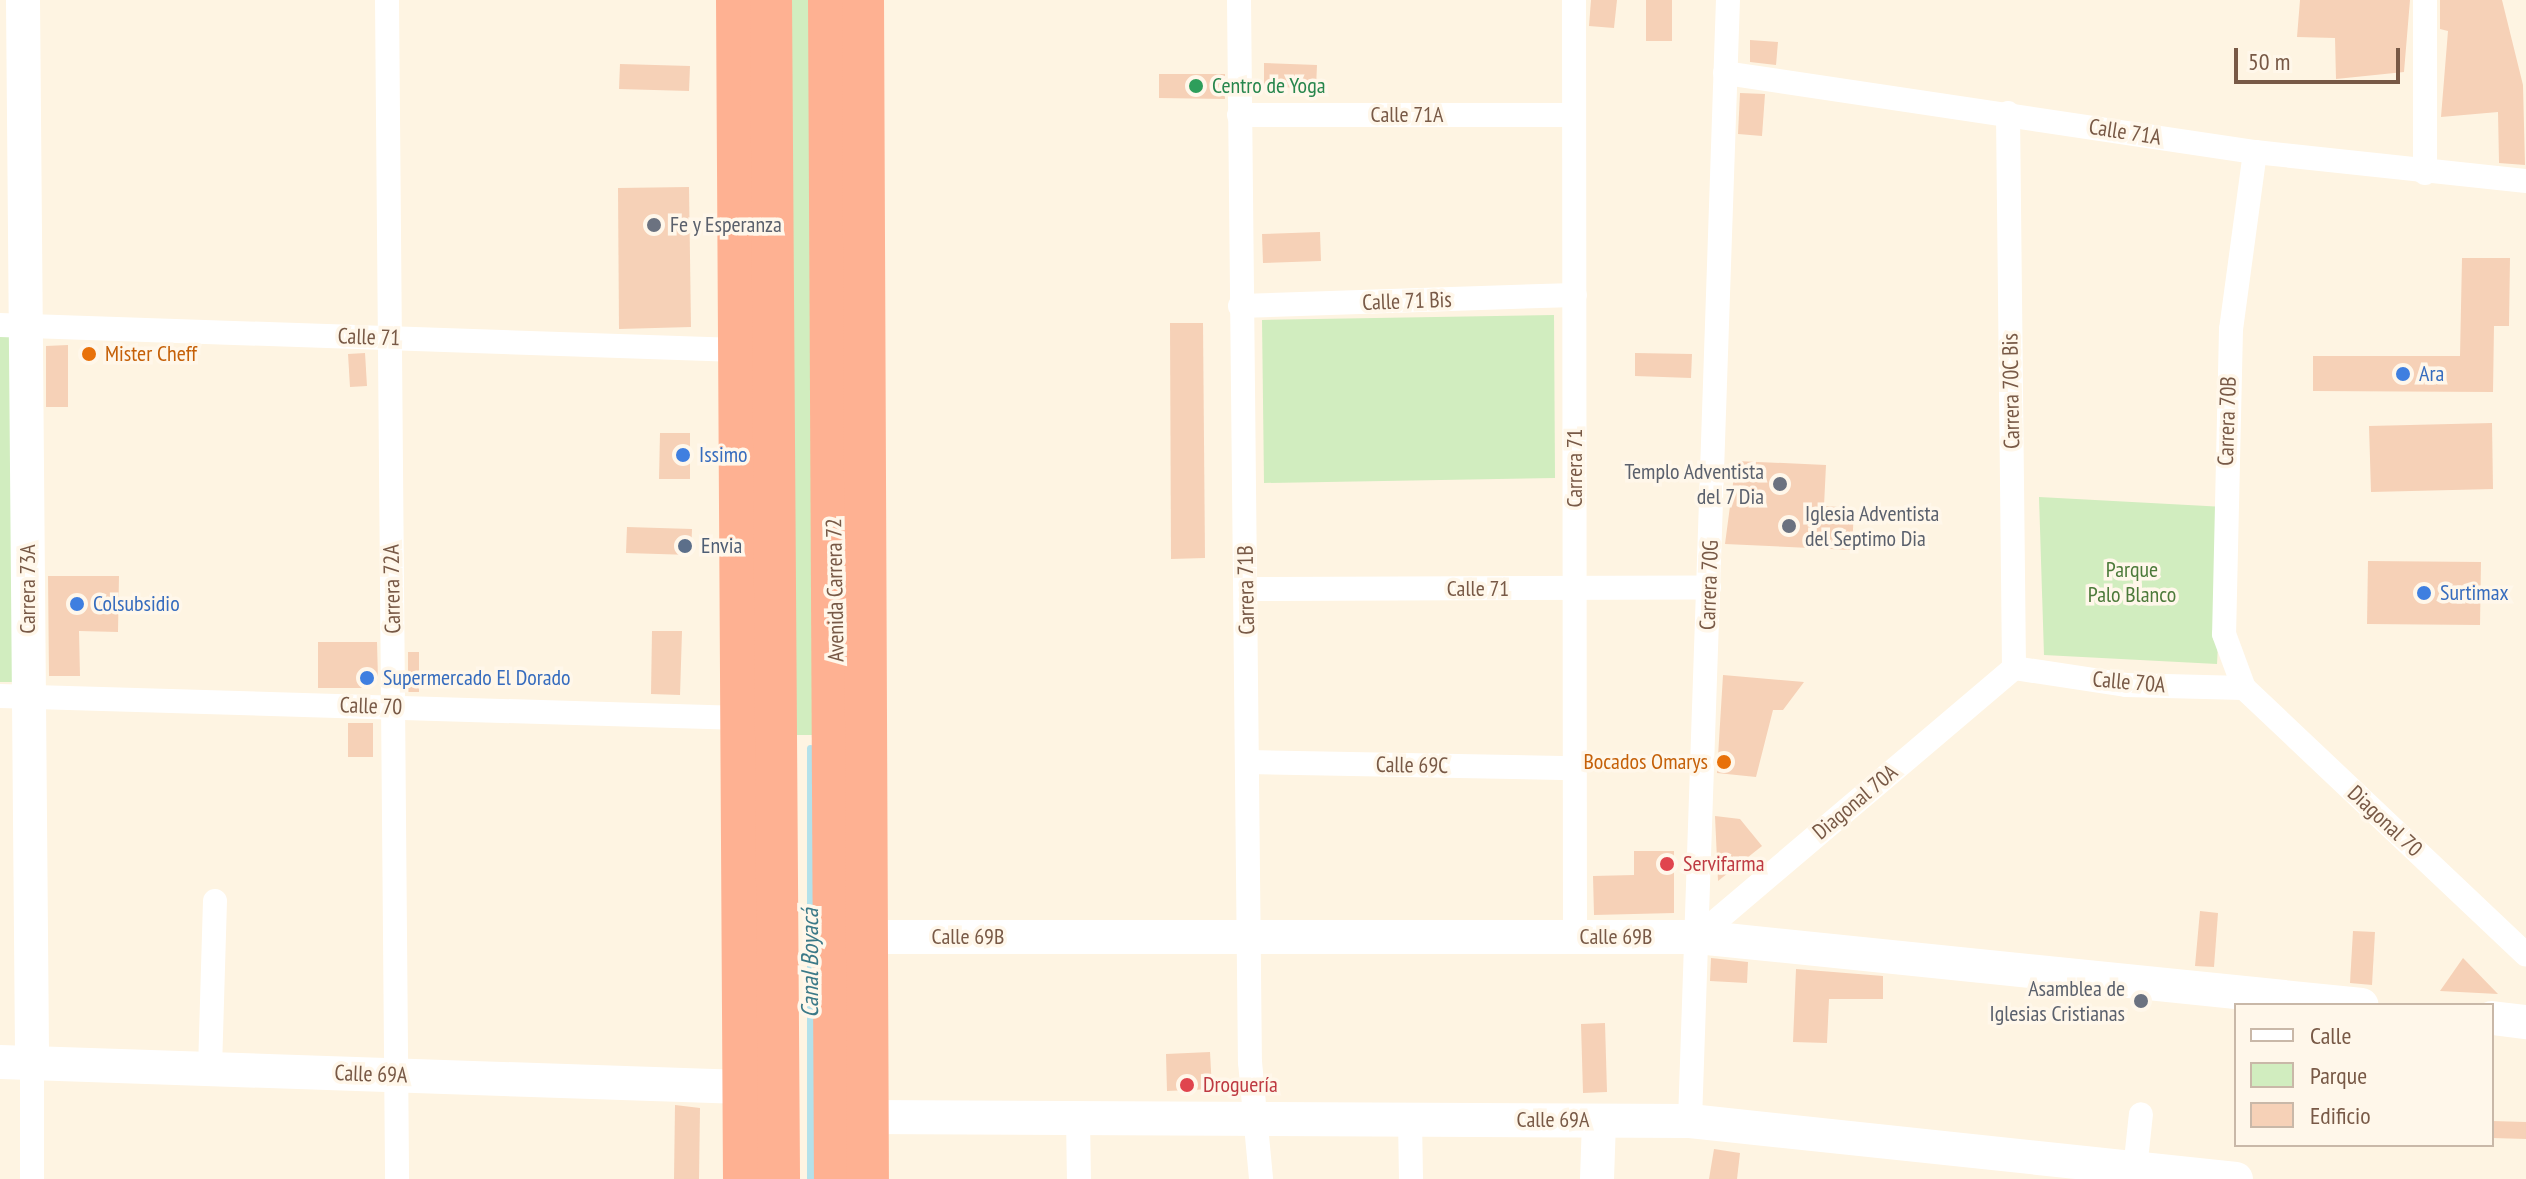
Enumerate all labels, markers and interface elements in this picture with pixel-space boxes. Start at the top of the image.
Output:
scale bar [2238,32,2404,82]
text: 50 m [2248,46,2290,77]
place label: Centro de Yoga [1212,73,1326,99]
marker: Centro de Yoga [1187,77,1205,95]
street label: Calle 71A [1371,102,1443,128]
street label: Calle 71A [2087,113,2163,151]
place label: Fe y Esperanza [670,212,783,238]
marker: Fe y Esperanza [645,216,663,234]
street label: Calle 71 Bis [1362,286,1452,316]
street label: Calle 71 [337,323,401,351]
street label: Carrera 70C Bis [1997,333,2025,449]
place label: Mister Cheff [105,341,197,367]
marker: Mister Cheff [80,345,98,363]
place label: Ara [2419,361,2444,387]
marker: Ara [2394,365,2412,383]
street label: Carrera 70B [2212,376,2242,466]
street label: Carrera 71 [1562,428,1588,508]
place label: Issimo [699,442,748,468]
marker: Issimo [674,446,692,464]
place label: Templo Adventista del 7 Dia [1624,458,1764,510]
marker: Templo Adventista del 7 Dia [1771,475,1789,493]
place label: Iglesia Adventista del Septimo Dia [1805,500,1940,552]
marker: Iglesia Adventista del Septimo Dia [1780,517,1798,535]
street label: Avenida Carrera 72 [821,518,849,662]
place label: Envia [701,533,742,559]
marker: Envia [676,537,694,555]
street label: Carrera 70G [1694,540,1724,630]
street label: Carrera 73A [15,544,41,634]
street label: Carrera 72A [378,544,406,634]
street label: Carrera 71B [1232,545,1260,635]
park label: Parque Palo Blanco [2088,556,2176,608]
street label: Calle 71 [1447,576,1509,602]
place label: Surtimax [2440,580,2509,606]
marker: Surtimax [2415,584,2433,602]
place label: Colsubsidio [93,591,180,617]
marker: Colsubsidio [68,595,86,613]
place label: Supermercado El Dorado [383,665,571,691]
street label: Calle 70A [2092,666,2166,698]
marker: Supermercado El Dorado [358,669,376,687]
street label: Calle 70 [339,692,403,720]
place label: Bocados Omarys [1583,749,1708,775]
street label: Calle 69C [1376,751,1448,779]
marker: Bocados Omarys [1715,753,1733,771]
street label: Diagonal 70A [1807,759,1903,845]
street label: Diagonal 70 [2342,780,2428,862]
place label: Servifarma [1683,851,1764,877]
marker: Servifarma [1658,855,1676,873]
water label: Canal Boyacá [796,908,824,1018]
street label: Calle 69B [932,924,1004,950]
street label: Calle 69B [1580,924,1652,950]
place label: Asamblea de Iglesias Cristianas [1990,975,2125,1026]
marker: Asamblea de Iglesias Cristianas [2132,992,2150,1010]
legend [2234,1003,2494,1147]
text: Calle [2310,1020,2351,1051]
street label: Calle 69A [334,1060,408,1088]
text: Parque [2310,1060,2367,1091]
place label: Droguería [1203,1072,1278,1098]
marker: Droguería [1178,1076,1196,1094]
text: Edificio [2310,1100,2371,1131]
street label: Calle 69A [1517,1107,1589,1133]

